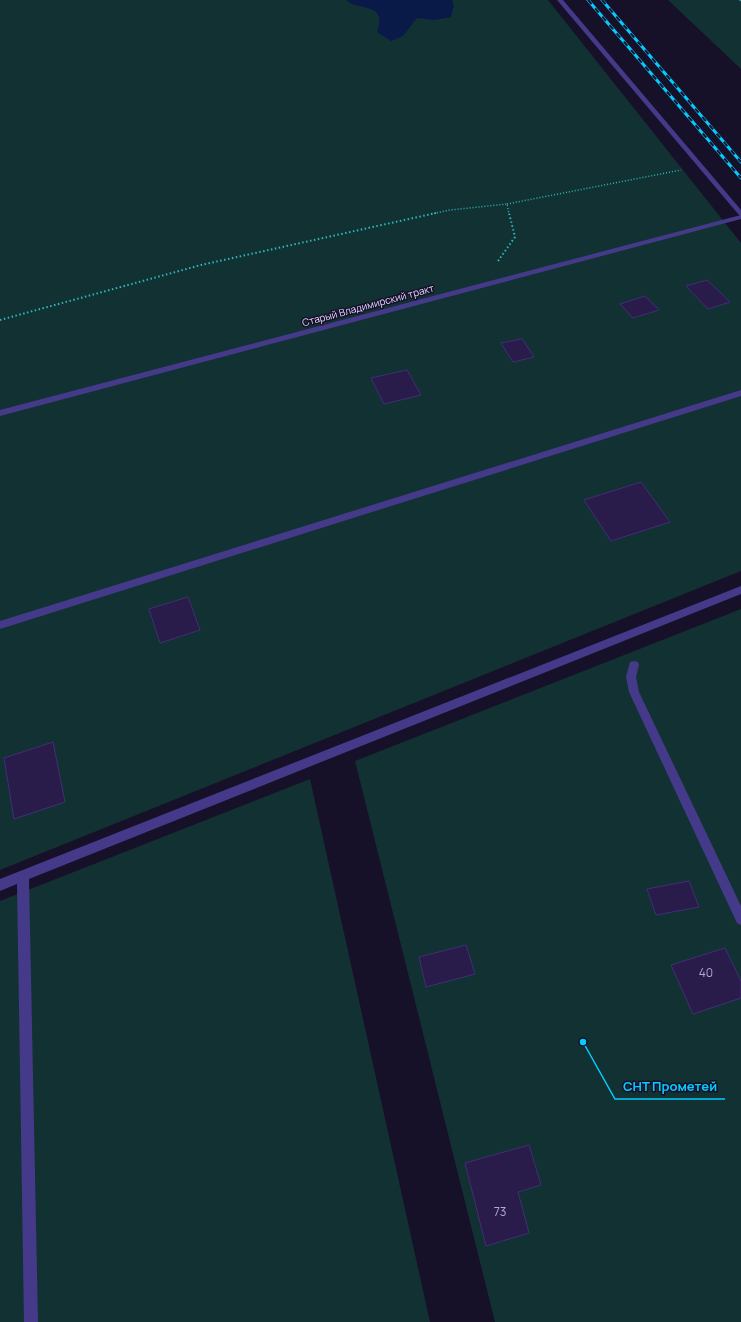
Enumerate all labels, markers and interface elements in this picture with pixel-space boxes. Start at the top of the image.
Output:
street label: Старый Владимирский тракт [301,281,435,329]
house number: 40 [699,964,713,981]
callout: СНТ Прометей [615,1074,725,1099]
text: СНТ Прометей [623,1077,717,1095]
house number: 73 [494,1203,506,1220]

